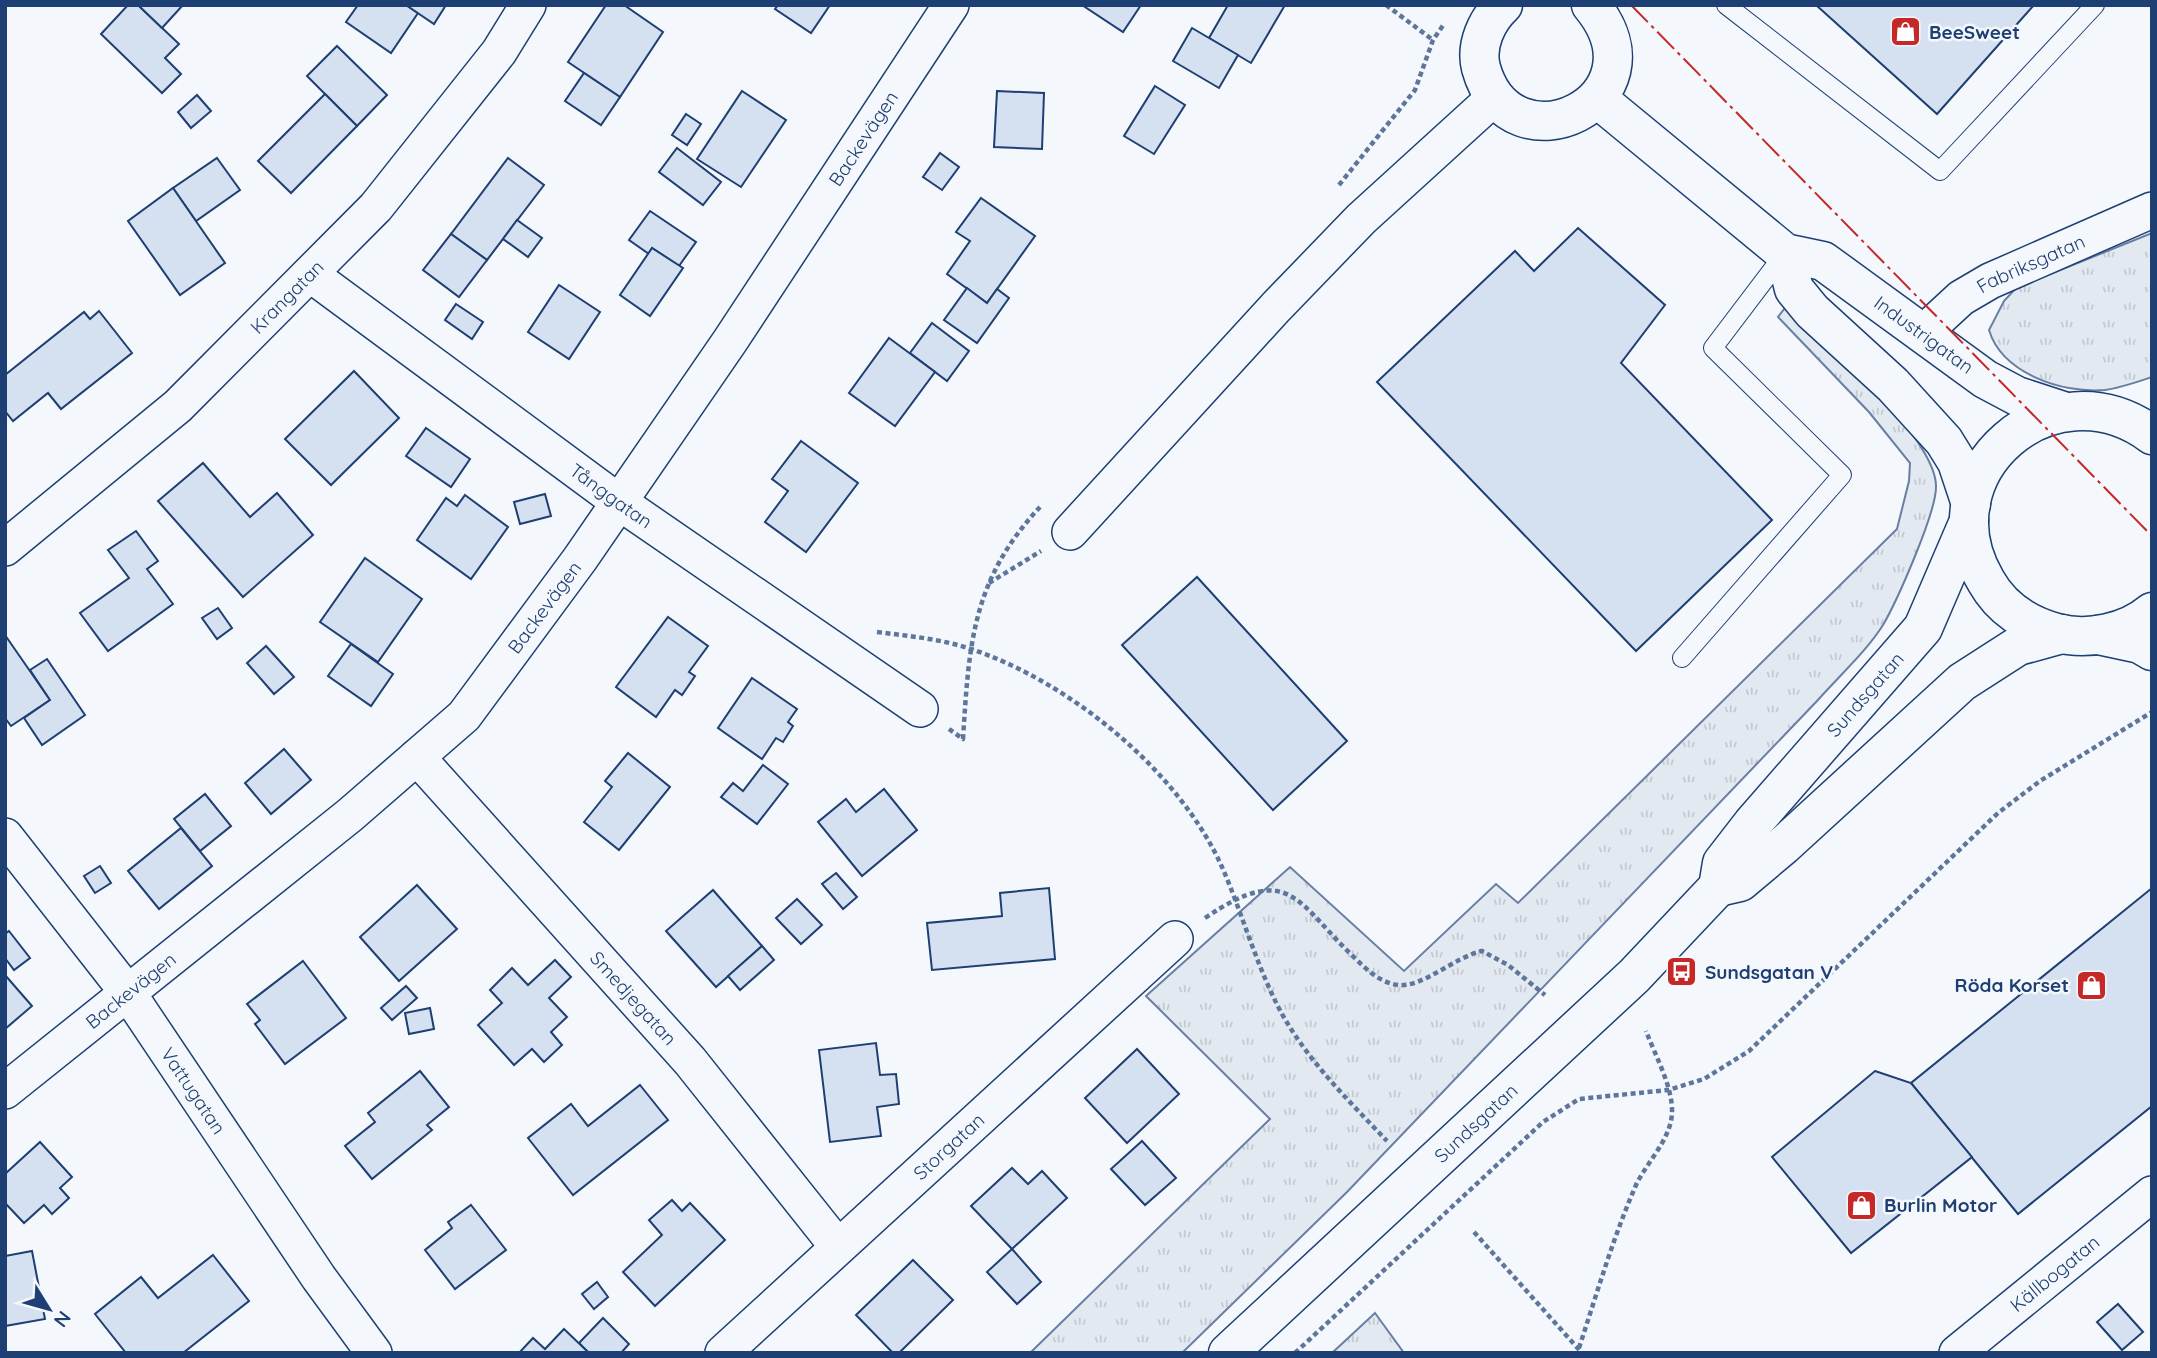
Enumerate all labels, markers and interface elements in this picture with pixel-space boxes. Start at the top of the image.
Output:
shop icon: BeeSweet [1889,15,1923,49]
place label: BeeSweet [1929,20,2020,44]
street label: Backevägen [823,86,903,191]
street label: Fabriksgatan [1972,229,2089,298]
street label: Krangatan [245,255,329,339]
street label: Industrigatan [1869,290,1978,379]
street label: Tånggatan [565,458,657,533]
street label: Backevägen [502,556,586,658]
street label: Sundsgatan [1822,647,1909,742]
street label: Smedjegatan [585,946,682,1050]
street label: Backevägen [81,947,181,1034]
bus stop icon: Sundsgatan V [1665,955,1699,989]
place label: Sundsgatan V [1705,960,1833,984]
shop icon: Röda Korset [2075,968,2109,1002]
place label: Röda Korset [1955,973,2069,997]
street label: Vattugatan [156,1043,231,1139]
street label: Sundsgatan [1429,1078,1522,1168]
street label: Storgatan [908,1108,989,1185]
shop icon: Burlin Motor [1844,1188,1878,1222]
place label: Burlin Motor [1884,1193,1997,1217]
street label: Källbogatan [2005,1230,2104,1317]
north arrow [14,1274,84,1344]
text: N [49,1306,76,1332]

